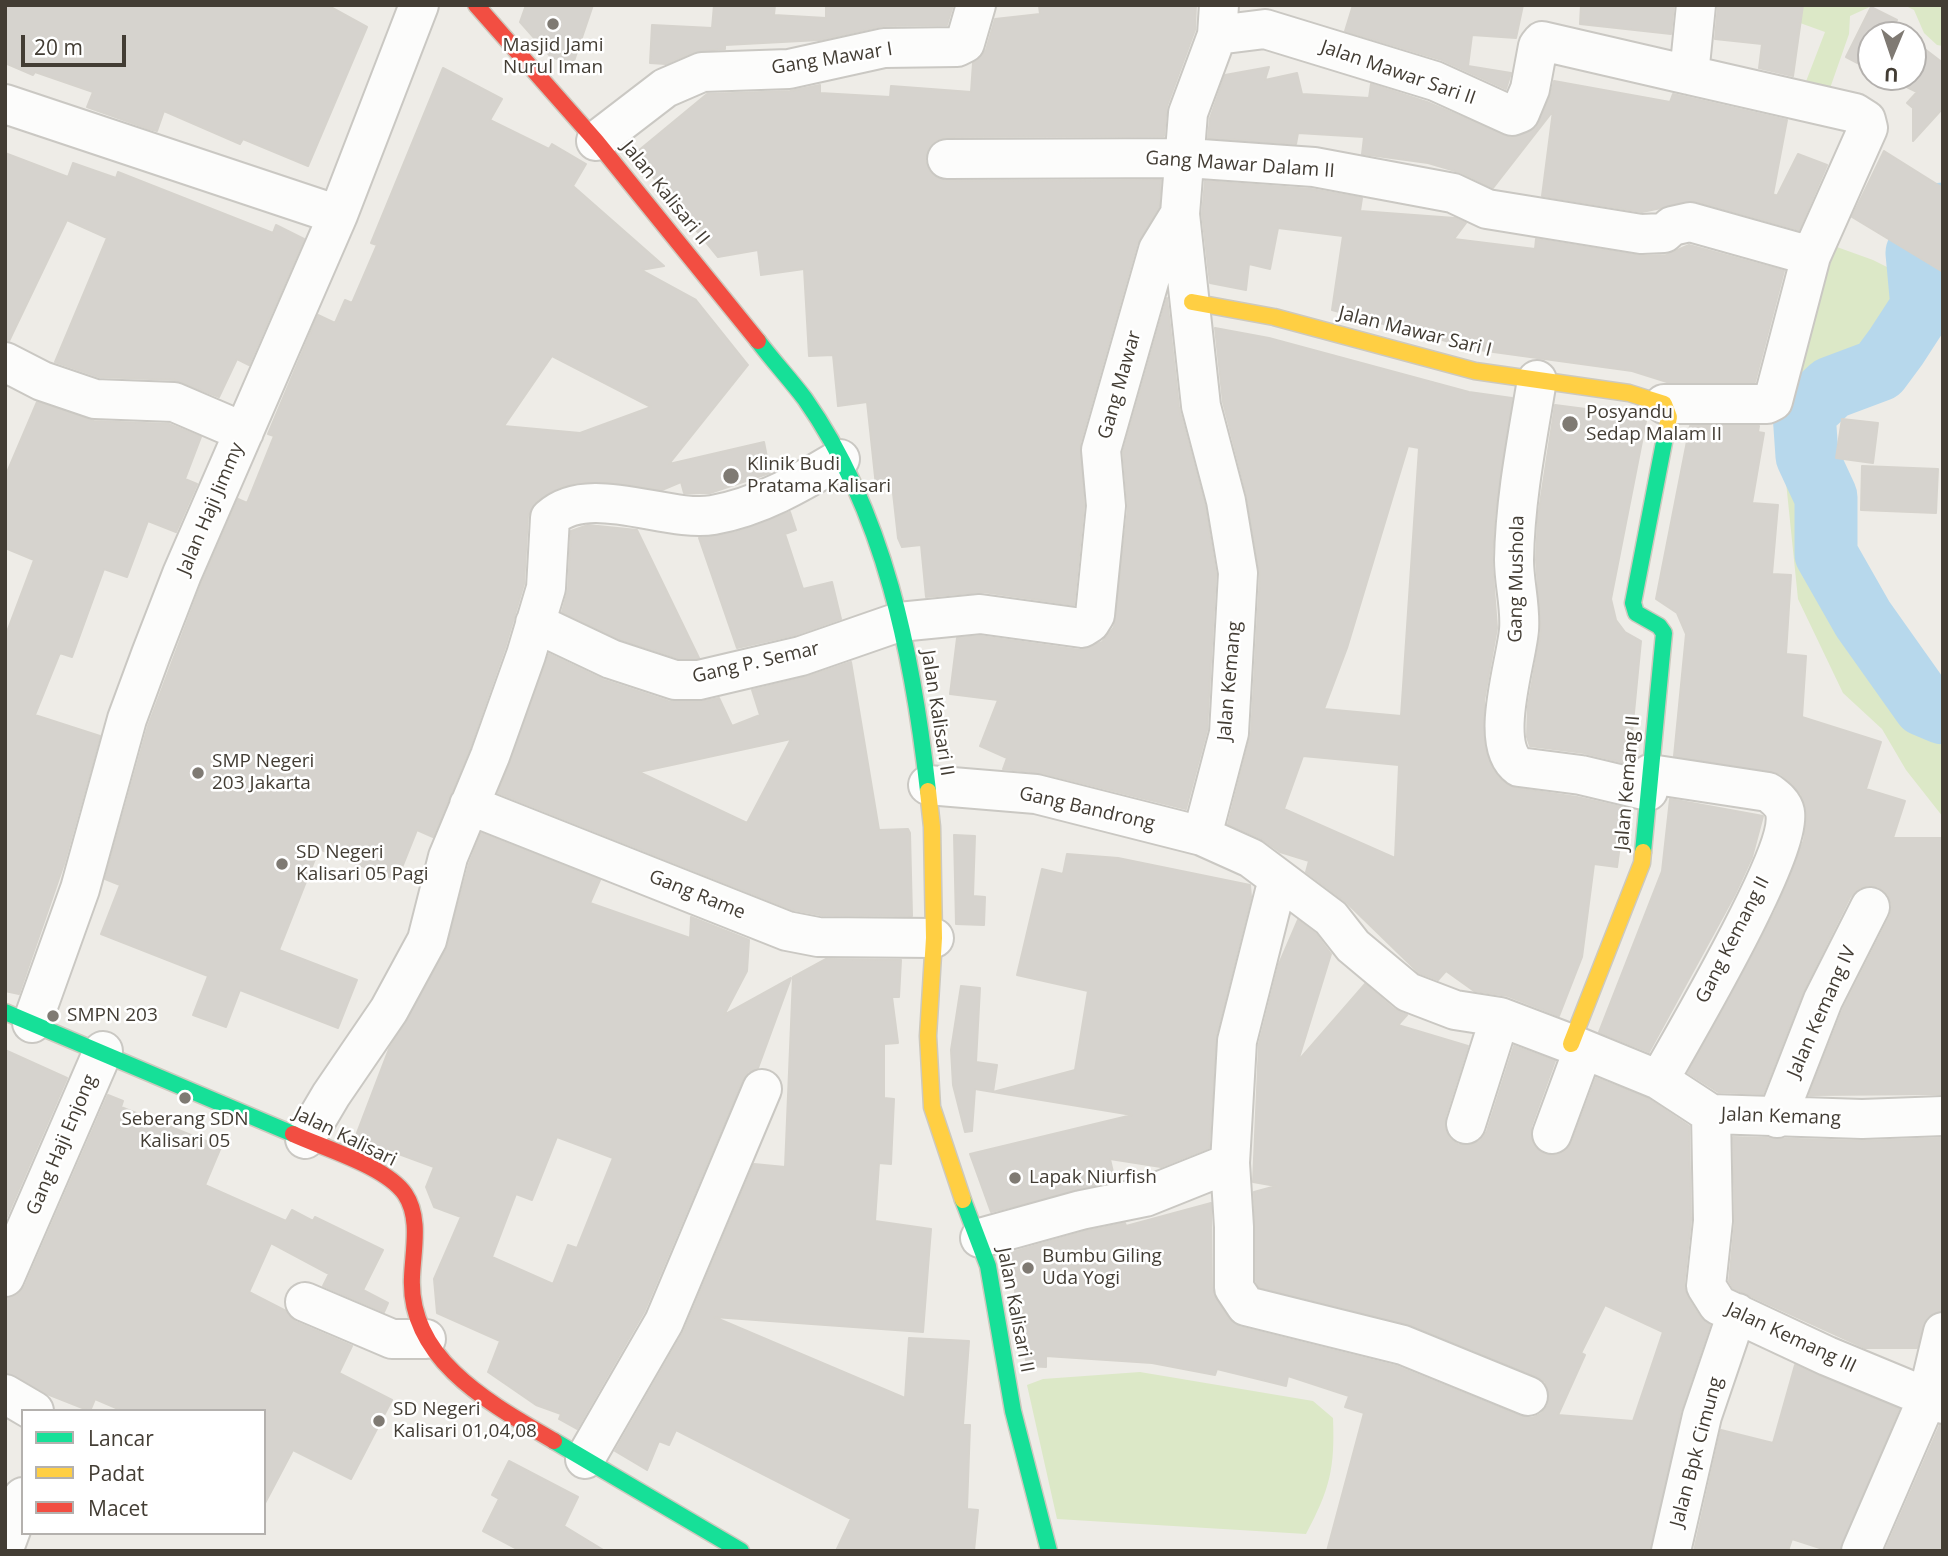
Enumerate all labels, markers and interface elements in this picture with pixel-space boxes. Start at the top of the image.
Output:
marker: Masjid Jami Nurul Iman [545,16,561,32]
scale bar [24,21,130,65]
north arrow [1857,21,1927,91]
text: 20 m [34,33,83,61]
place label: Masjid Jami Nurul Iman [503,35,603,79]
street label: Jalan Mawar Sari II [1318,36,1478,110]
street label: Gang Mawar I [770,38,894,80]
text: U [1884,62,1899,88]
street label: Jalan Kalisari II [616,136,714,250]
street label: Gang Mawar Dalam II [1145,147,1335,183]
street label: Jalan Mawar Sari I [1336,302,1494,362]
street label: Gang Mawar [1094,328,1146,442]
place label: Posyandu Sedap Malam II [1586,402,1722,446]
marker: Posyandu Sedap Malam II [1560,414,1580,434]
street label: Jalan Haji Jimmy [173,440,249,578]
place label: Klinik Budi Pratama Kalisari [747,454,891,498]
marker: Klinik Budi Pratama Kalisari [721,466,741,486]
street label: Gang Mushola [1504,515,1530,643]
street label: Jalan Kemang [1213,620,1247,742]
street label: Gang P. Semar [690,637,822,689]
street label: Jalan Kalisari II [916,648,958,778]
street label: Jalan Kemang II [1611,714,1645,852]
place label: SMP Negeri 203 Jakarta [212,751,314,795]
marker: SMP Negeri 203 Jakarta [190,765,206,781]
street label: Gang Bandrong [1017,782,1157,836]
place label: SD Negeri Kalisari 05 Pagi [296,842,429,886]
marker: SD Negeri Kalisari 05 Pagi [274,856,290,872]
street label: Gang Rame [646,865,748,925]
street label: Gang Kemang II [1691,873,1775,1007]
street label: Jalan Kemang IV [1783,943,1861,1081]
place label: SMPN 203 [67,1005,158,1027]
marker: SMPN 203 [45,1008,61,1024]
street label: Gang Haji Enjong [22,1071,102,1219]
marker: Seberang SDN Kalisari 05 [177,1090,193,1106]
street label: Jalan Kalisari [290,1102,400,1172]
street label: Jalan Kemang [1721,1104,1841,1130]
place label: Seberang SDN Kalisari 05 [121,1109,249,1153]
place label: Lapak Niurfish [1029,1167,1157,1189]
marker: Lapak Niurfish [1007,1170,1023,1186]
street label: Jalan Kalisari II [992,1245,1038,1375]
place label: Bumbu Giling Uda Yogi [1042,1246,1162,1290]
marker: Bumbu Giling Uda Yogi [1020,1260,1036,1276]
street label: Jalan Kemang III [1722,1298,1860,1378]
street label: Jalan Bpk Cimung [1666,1374,1728,1530]
place label: SD Negeri Kalisari 01,04,08 [393,1399,537,1443]
legend [21,1409,266,1535]
marker: SD Negeri Kalisari 01,04,08 [371,1413,387,1429]
text: Lancar [88,1424,154,1452]
text: Padat [88,1459,144,1487]
text: Macet [88,1494,148,1522]

